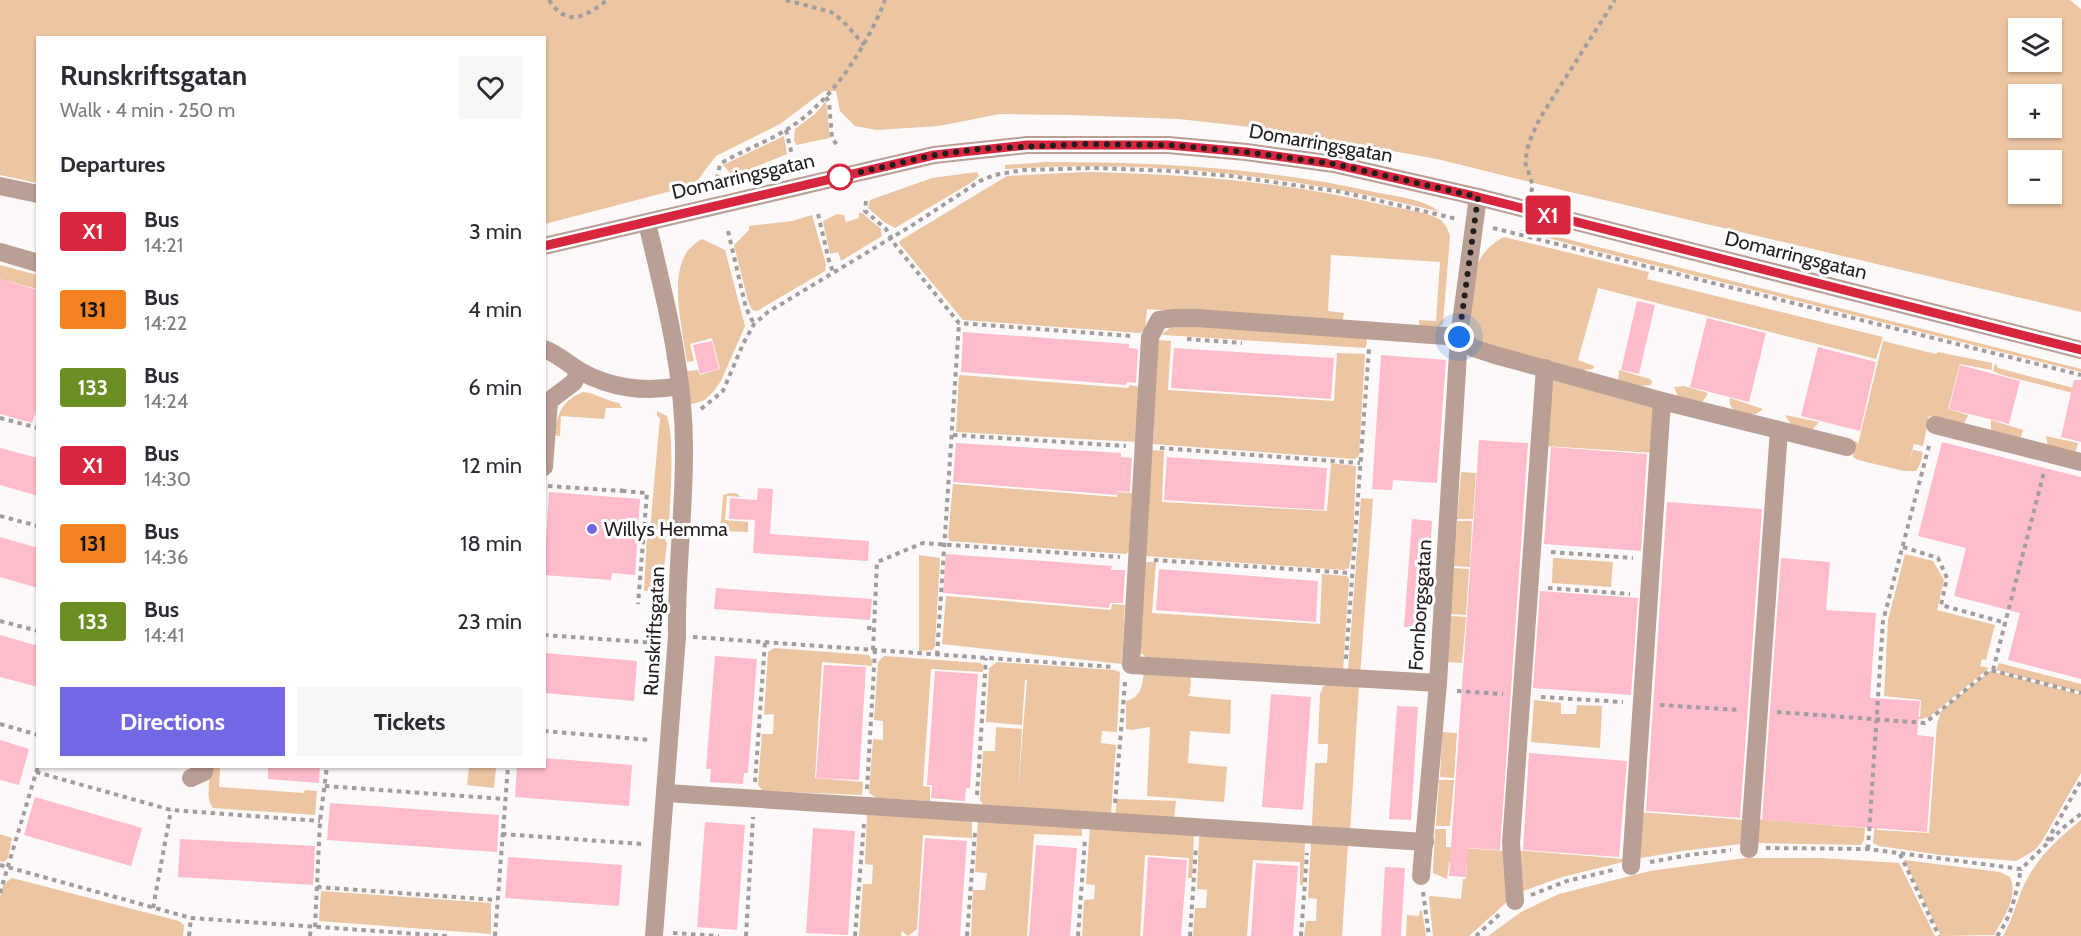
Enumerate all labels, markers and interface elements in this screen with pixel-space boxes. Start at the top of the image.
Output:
map controls [2008,18,2062,204]
button: layers [2008,18,2062,72]
button: heart [459,56,522,119]
text: Runskriftsgatan [60,58,247,92]
button: + [2008,84,2062,138]
text: Walk · 4 min · 250 m [60,98,235,122]
street label: Domarringsgatan [1247,119,1395,167]
street label: Domarringsgatan [669,148,817,204]
button: − [2008,150,2062,204]
text: Departures [60,151,165,178]
unlabelled marker [827,164,853,190]
line badge: X1 [1521,196,1575,234]
text: X1 [1538,203,1558,228]
text: Bus [144,206,179,233]
text: 3 min [469,218,522,245]
text: X1 [83,219,103,244]
street label: Domarringsgatan [1722,226,1870,284]
text: 14:21 [144,233,183,257]
text: Bus [144,284,179,311]
text: 4 min [468,296,522,323]
text: 131 [80,297,106,322]
text: 14:22 [144,311,187,335]
your location [1444,322,1474,352]
text: Bus [144,362,179,389]
text: 6 min [468,374,522,401]
text: 133 [78,375,108,400]
text: 14:24 [144,389,188,413]
text: Bus [144,440,179,467]
text: 12 min [462,452,522,479]
text: X1 [83,453,103,478]
text: 14:30 [144,467,191,491]
place label: Willys Hemma [604,517,728,541]
text: Bus [144,518,179,545]
marker: Willys Hemma [585,522,599,536]
text: 18 min [460,530,522,557]
text: 131 [80,531,106,556]
street label: Fornborgsgatan [1403,539,1437,671]
text: 14:36 [144,545,188,569]
street label: Runskriftsgatan [639,566,669,696]
text: Bus [144,596,179,623]
text: 23 min [457,608,522,635]
text: 133 [78,609,108,634]
text: 14:41 [144,623,184,647]
button: Directions [60,687,285,756]
button: Tickets [297,687,522,756]

